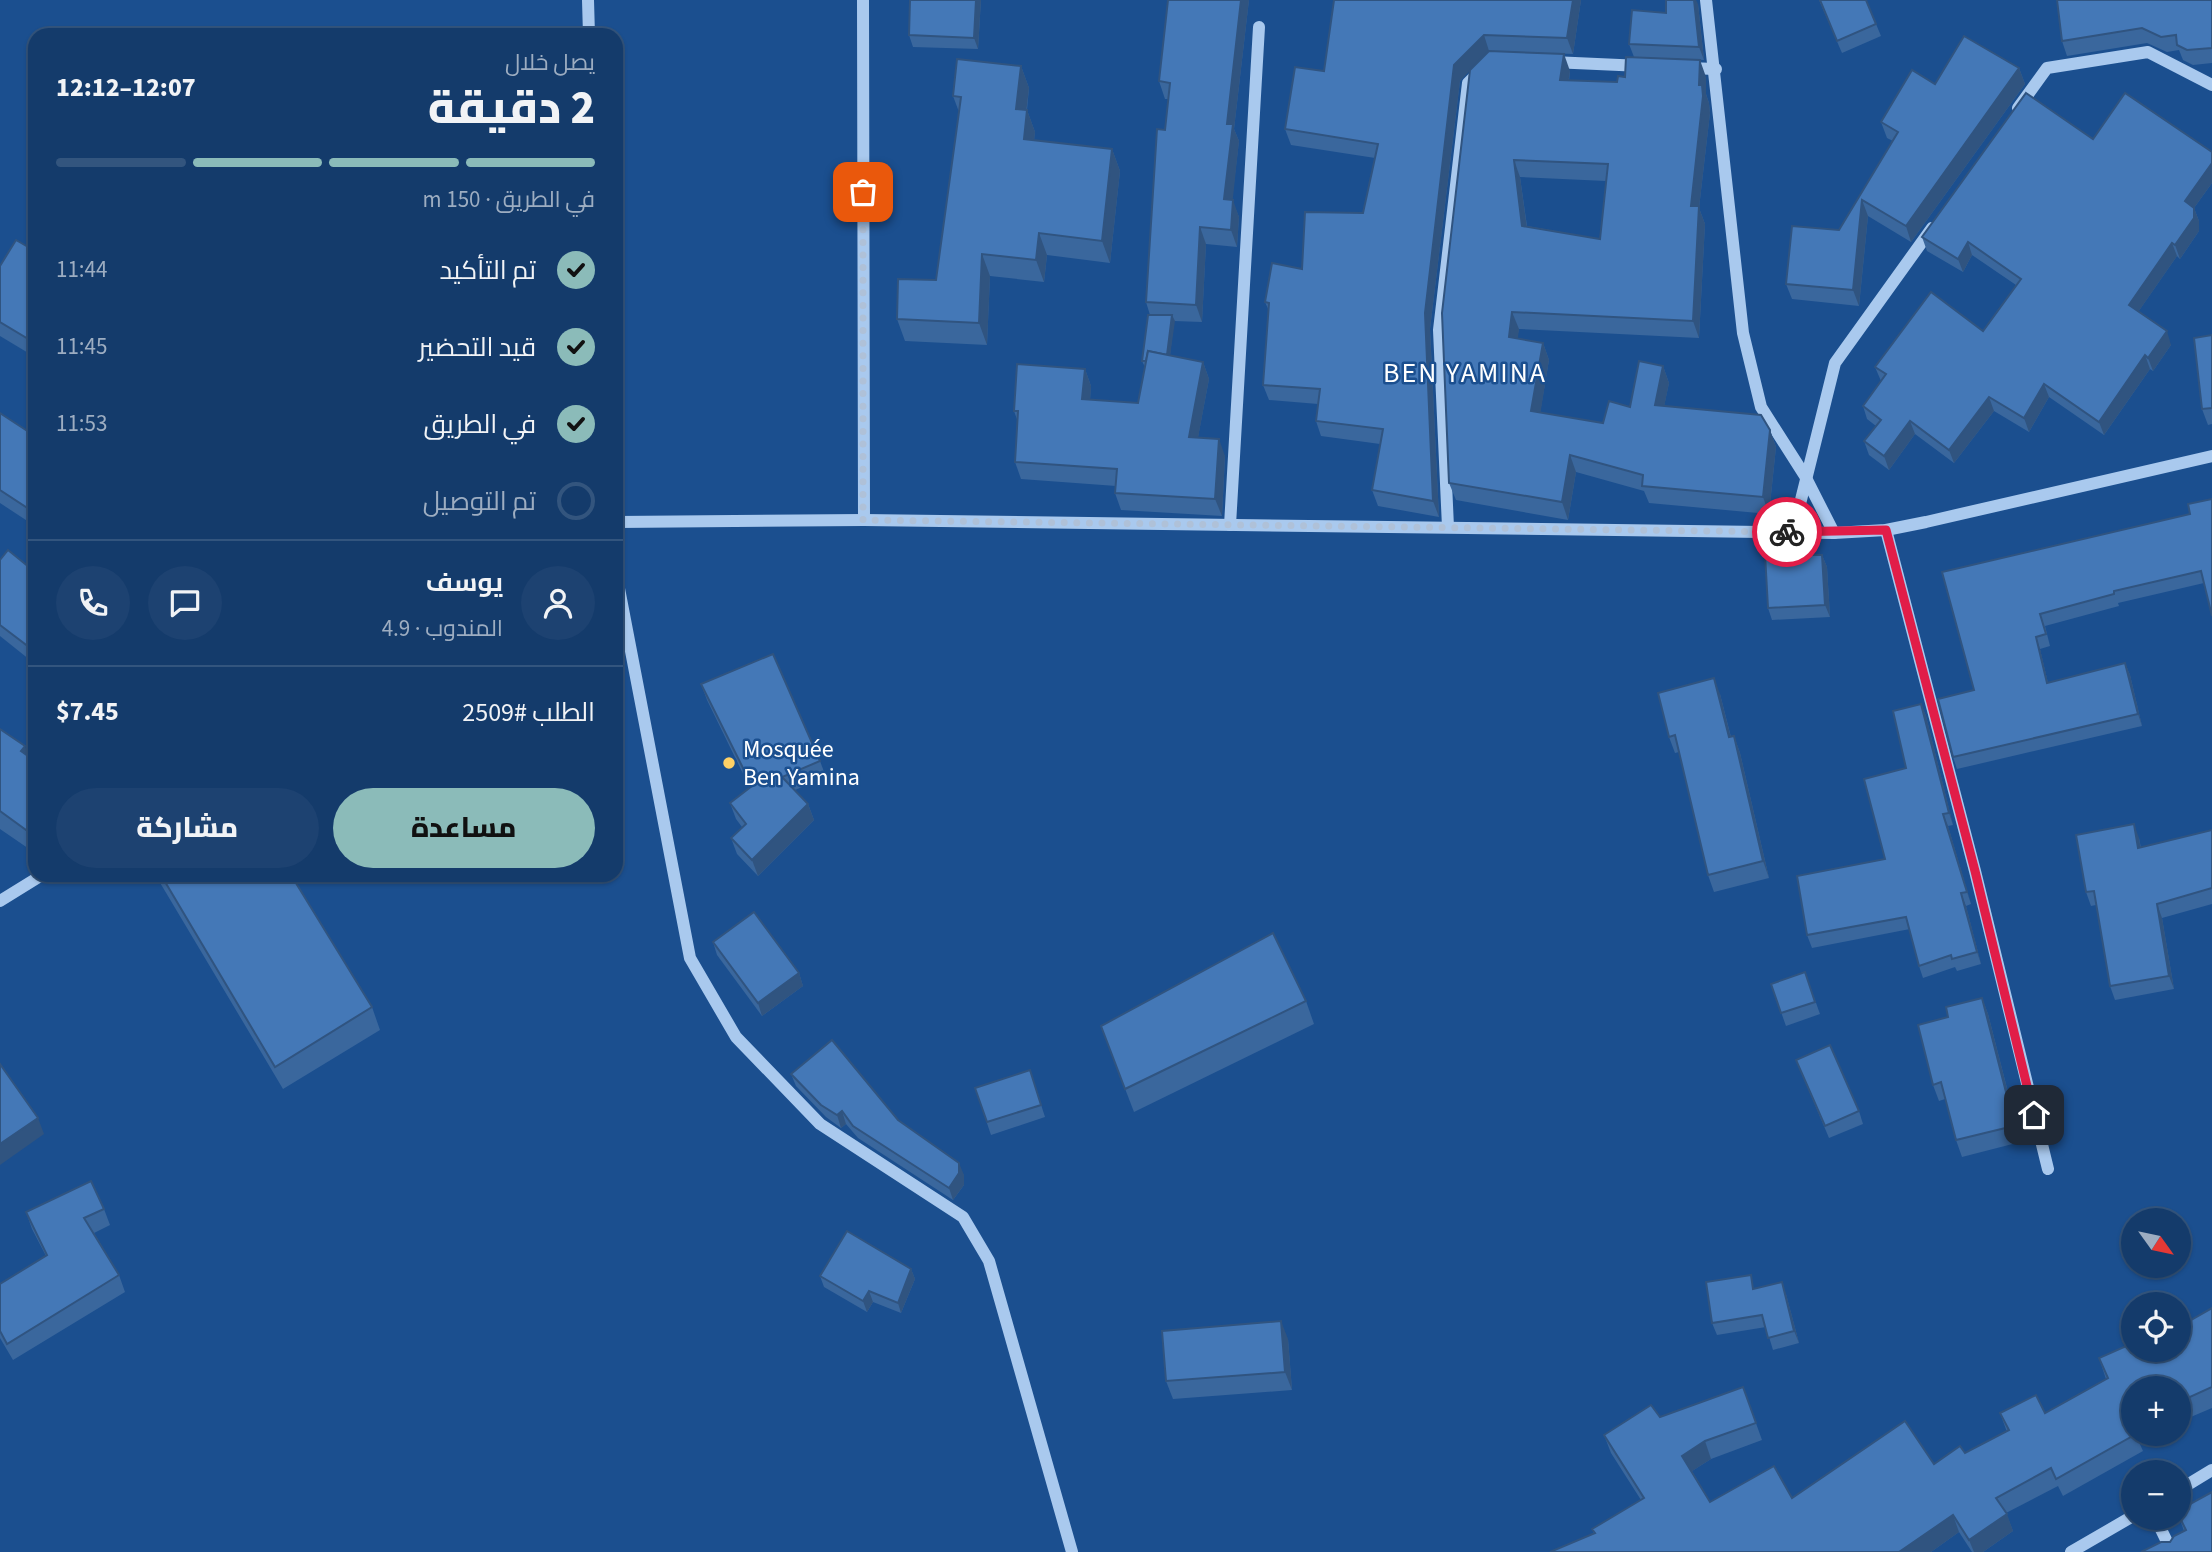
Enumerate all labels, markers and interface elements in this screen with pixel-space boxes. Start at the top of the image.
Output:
text: يصل خلال [505,46,595,79]
text: 12:07–12:12 [56,69,196,106]
text: 2 دقيقة [428,76,595,141]
pin [833,162,893,222]
icon: bag [844,173,882,211]
text: في الطريق · 150 m [423,183,595,216]
icon: check [557,251,595,289]
text: تم التأكيد [439,252,536,289]
text: 11:44 [56,253,107,286]
icon: check [557,328,595,366]
text: قيد التحضير [418,329,536,366]
text: 11:45 [56,330,107,363]
district label: BEN YAMINA [1383,353,1547,393]
icon: check [557,405,595,443]
text: في الطريق [423,406,536,443]
text: 11:53 [56,407,107,440]
text: تم التوصيل [423,483,536,520]
courier [1752,497,1822,567]
icon: bike [1768,513,1806,551]
text: يوسف [426,564,503,601]
button: phone [56,566,130,640]
button: chat [148,566,222,640]
button: person [521,566,595,640]
text: المندوب · 4.9 [382,612,503,645]
text: $7.45 [56,693,119,730]
text: الطلب #2509 [462,694,595,731]
place label: Mosquée Ben Yamina [743,732,860,795]
marker: Mosquée Ben Yamina [721,755,737,771]
button: مشاركة [56,788,319,868]
button: مساعدة [333,788,595,868]
pin [2004,1085,2064,1145]
icon: home [2015,1096,2053,1134]
north arrow [2121,1208,2191,1278]
map controls [2121,1208,2191,1530]
button: locate [2121,1292,2191,1362]
button: + [2121,1376,2191,1446]
button: − [2121,1460,2191,1530]

